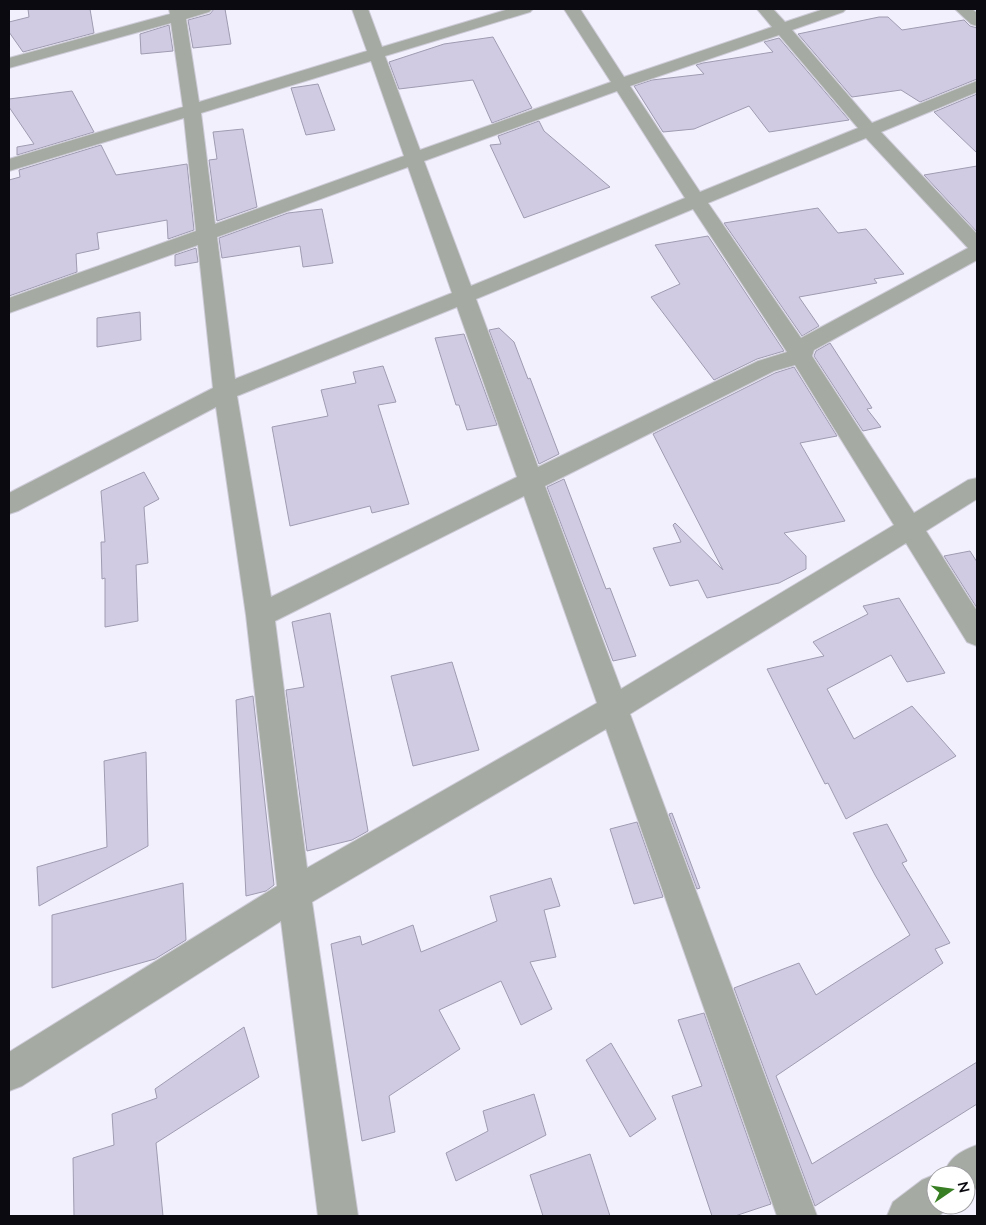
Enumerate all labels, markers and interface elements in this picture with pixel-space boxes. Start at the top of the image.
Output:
north arrow [926,1165,976,1215]
text: N [955,1180,974,1194]

